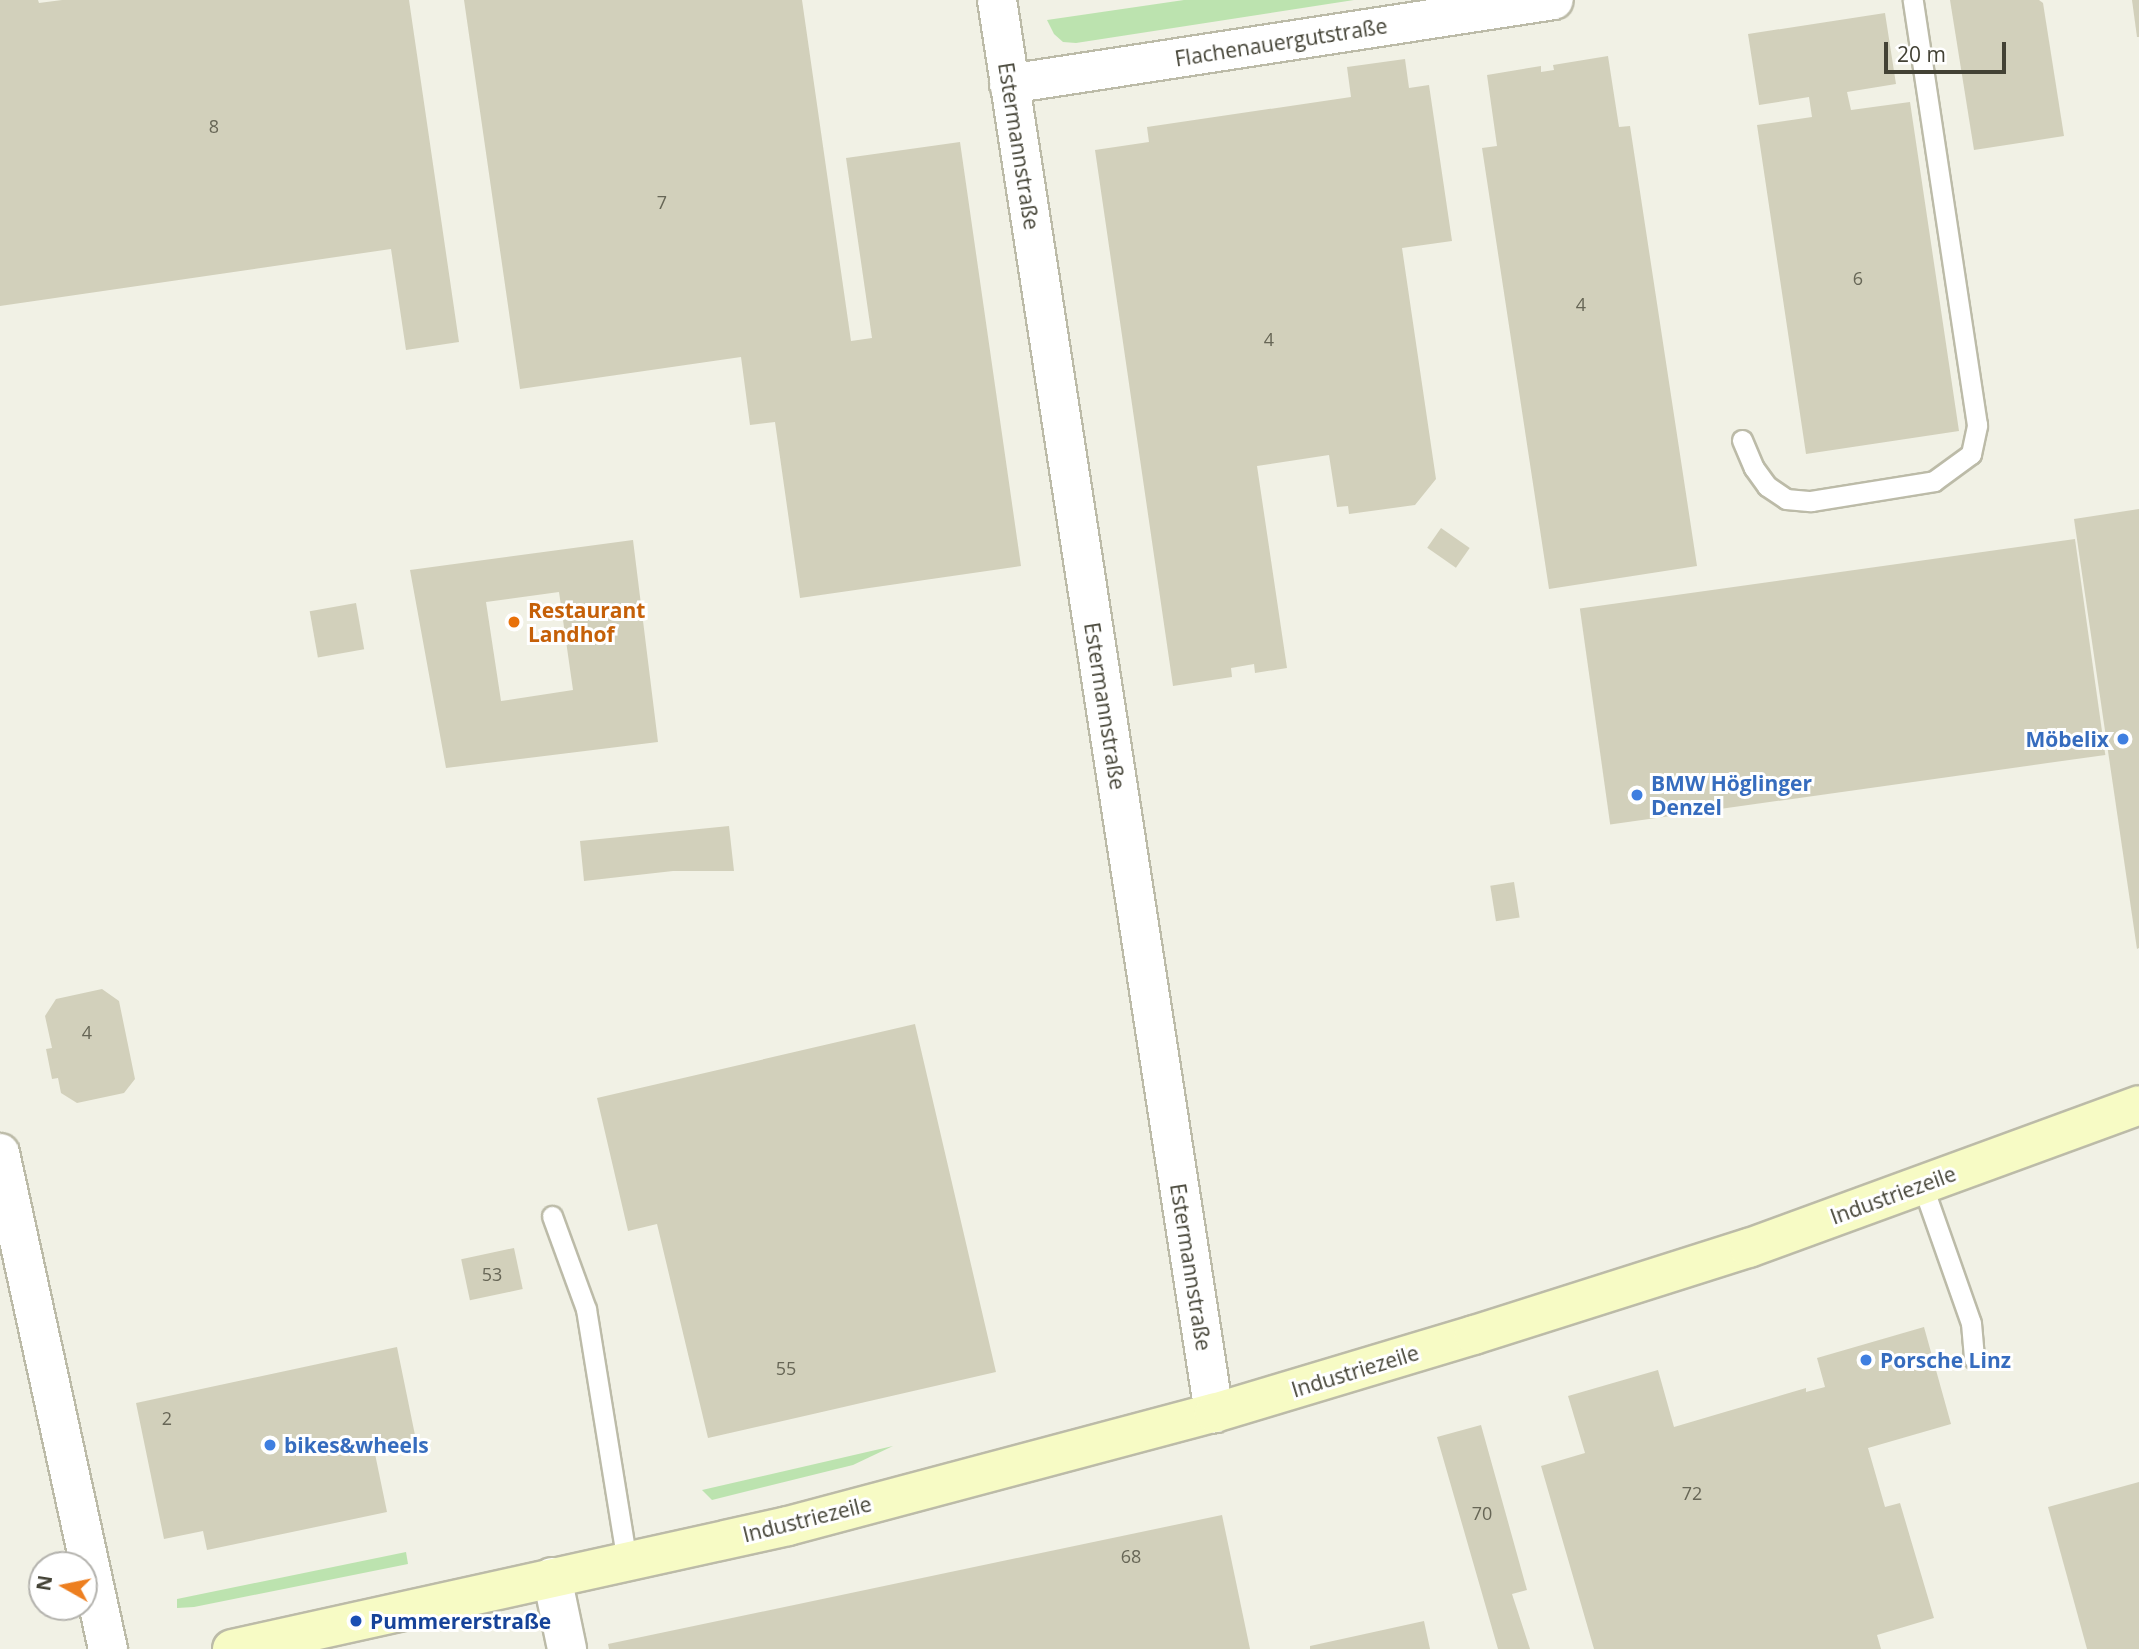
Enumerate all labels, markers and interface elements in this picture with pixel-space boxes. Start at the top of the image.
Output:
street label: Flachenauergutstraße [1173,13,1389,71]
scale bar [1887,28,2010,72]
text: 20 m [1897,40,1946,68]
street label: Estermannstraße [993,61,1045,231]
house number: 8 [209,115,219,137]
house number: 7 [657,191,667,213]
house number: 6 [1853,267,1863,289]
house number: 4 [1576,293,1586,315]
house number: 4 [1264,328,1274,350]
place label: Restaurant Landhof [528,597,645,647]
marker: Restaurant Landhof [506,614,522,630]
street label: Estermannstraße [1079,621,1131,791]
place label: Möbelix [2026,726,2109,752]
marker: Möbelix [2115,731,2131,747]
place label: BMW Höglinger Denzel [1651,770,1812,820]
marker: BMW Höglinger Denzel [1629,787,1645,803]
house number: 4 [82,1021,92,1043]
street label: Industriezeile [1827,1161,1959,1229]
street label: Estermannstraße [1165,1182,1217,1352]
house number: 53 [482,1263,502,1285]
street label: Industriezeile [1288,1340,1422,1402]
place label: Porsche Linz [1880,1347,2011,1373]
marker: Porsche Linz [1858,1352,1874,1368]
house number: 55 [776,1357,796,1379]
house number: 2 [162,1407,172,1429]
place label: bikes&wheels [284,1432,429,1458]
marker: bikes&wheels [262,1437,278,1453]
house number: 72 [1682,1482,1702,1504]
street label: Industriezeile [740,1491,874,1547]
house number: 70 [1472,1502,1492,1524]
house number: 68 [1121,1545,1141,1567]
north arrow [28,1551,98,1621]
text: N [30,1573,58,1593]
place label: Pummererstraße [370,1608,551,1634]
marker: Pummererstraße [348,1613,364,1629]

